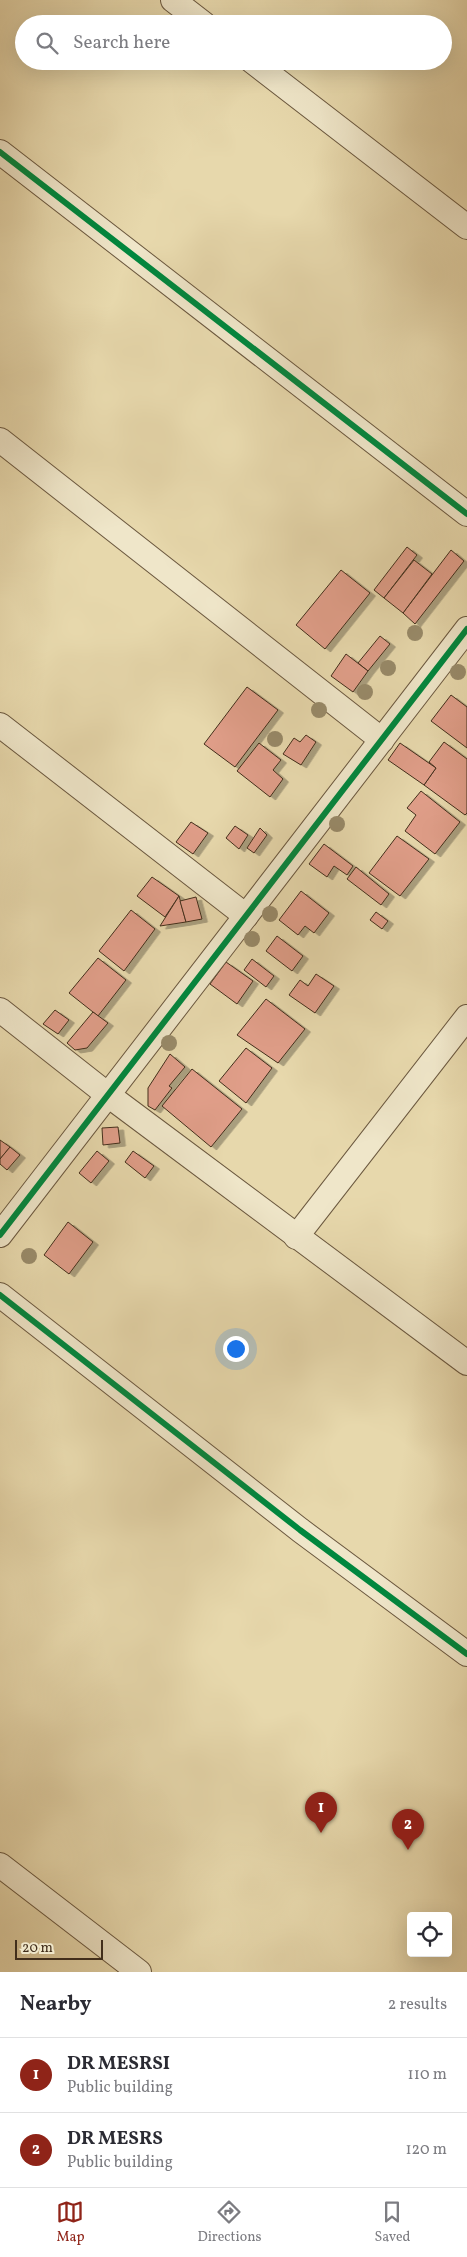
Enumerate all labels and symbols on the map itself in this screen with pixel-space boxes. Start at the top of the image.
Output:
your location [223,1336,249,1362]
pin: 1 [305,1792,337,1833]
pin: 2 [392,1809,424,1850]
scale bar [15,1937,102,1960]

